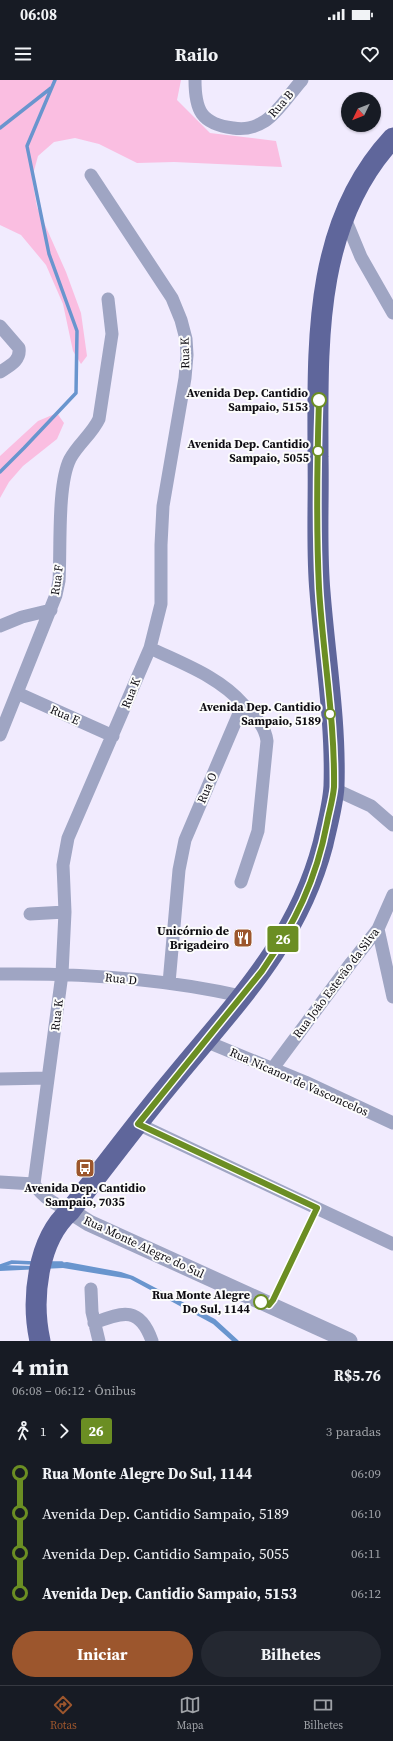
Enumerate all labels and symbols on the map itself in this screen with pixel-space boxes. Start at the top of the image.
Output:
street label: Rua B [265,87,298,121]
north arrow [341,92,381,132]
street label: Rua K [177,337,193,369]
place label: Avenida Dep. Cantidio Sampaio, 5153 [186,385,308,415]
marker: Avenida Dep. Cantidio Sampaio, 5153 [311,392,327,408]
place label: Avenida Dep. Cantidio Sampaio, 5055 [187,436,309,466]
marker: Avenida Dep. Cantidio Sampaio, 5055 [312,445,324,457]
street label: Rua F [47,564,67,596]
street label: Rua K [118,675,144,711]
place label: Avenida Dep. Cantidio Sampaio, 5189 [199,699,321,729]
street label: Rua E [48,701,82,729]
marker: Avenida Dep. Cantidio Sampaio, 5189 [324,708,336,720]
street label: Rua O [193,770,221,806]
place label: Unicórnio de Brigadeiro [157,923,229,953]
street label: Rua João Estevão da Silva [289,924,383,1041]
line badge: 26 [265,926,301,952]
restaurant icon: Unicórnio de Brigadeiro [232,927,254,949]
street label: Rua D [104,969,138,989]
street label: Rua K [47,998,67,1032]
street label: Rua Nicanor de Vasconcelos [227,1044,371,1120]
bus stop icon: Avenida Dep. Cantidio Sampaio, 7035 [74,1157,96,1179]
place label: Avenida Dep. Cantidio Sampaio, 7035 [24,1180,146,1210]
street label: Rua Monte Alegre do Sul [81,1212,207,1282]
place label: Rua Monte Alegre Do Sul, 1144 [152,1287,250,1317]
marker: Rua Monte Alegre Do Sul, 1144 [253,1294,269,1310]

